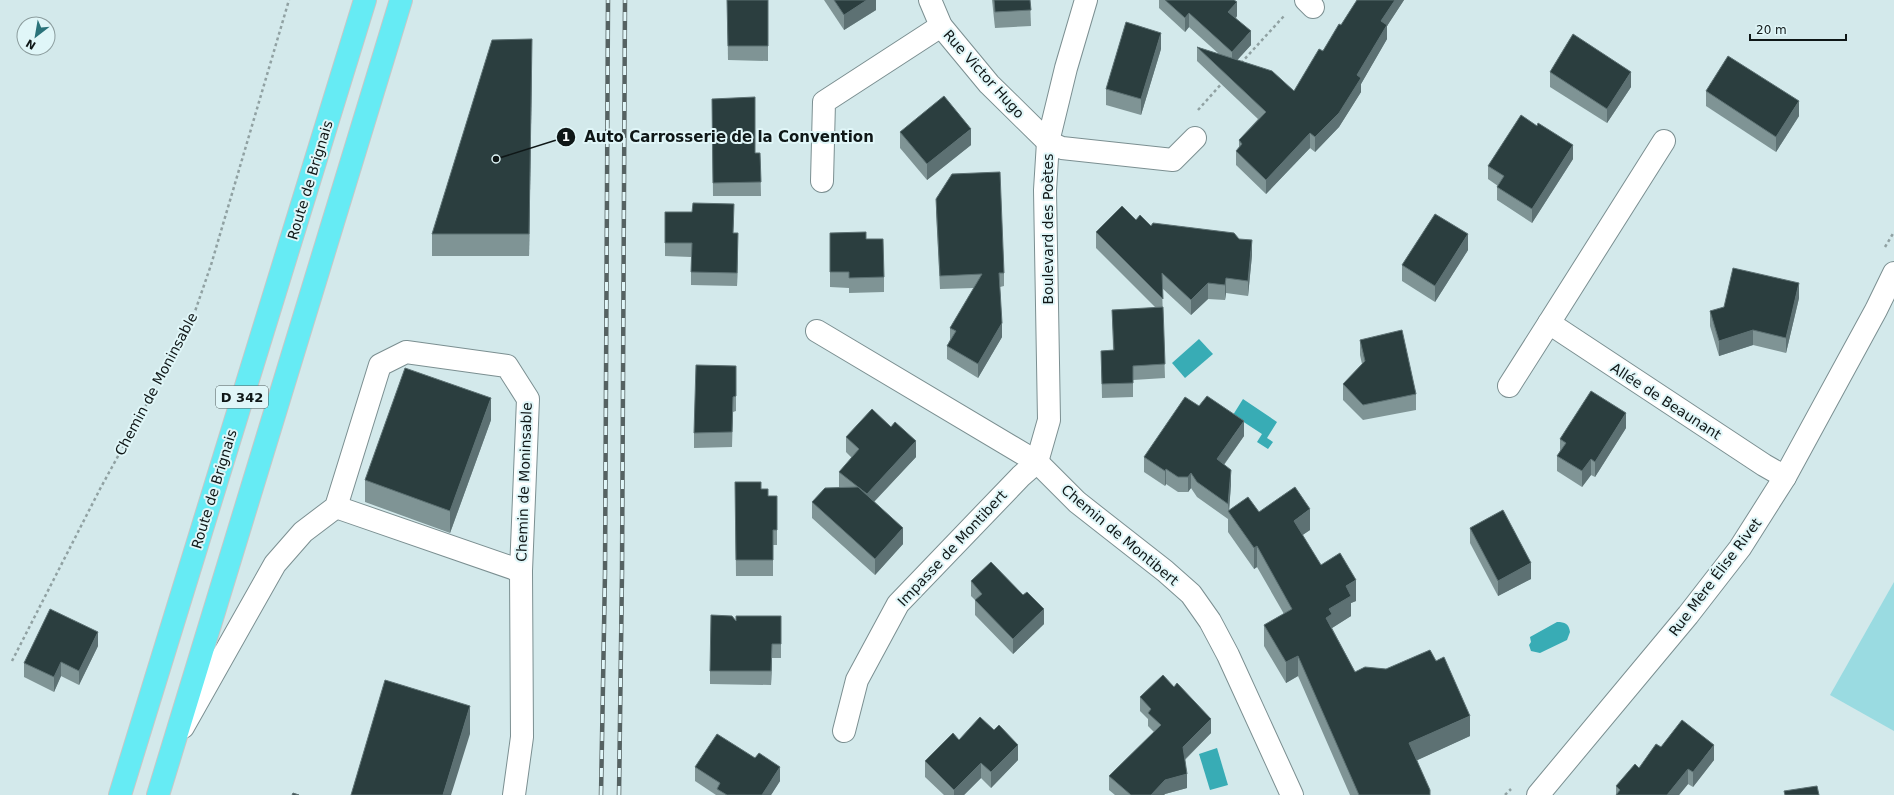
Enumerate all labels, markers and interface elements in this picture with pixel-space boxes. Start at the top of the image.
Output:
north arrow [16,16,56,56]
scale bar [1750,16,1846,42]
text: 20 m [1756,23,1787,37]
street label: Rue Victor Hugo [940,27,1028,121]
text: N [24,36,38,52]
street label: Route de Brignais [284,118,336,242]
callout: Auto Carrosserie de la Convention [556,123,882,150]
text: Auto Carrosserie de la Convention [584,128,874,146]
text: 1 [562,130,570,144]
street label: Boulevard des Poètes [1040,153,1056,305]
street label: Chemin de Moninsable [111,310,201,458]
street label: Allée de Beaunant [1608,359,1725,443]
road number: D 342 [216,386,268,408]
street label: Chemin de Moninsable [513,402,535,562]
street label: Route de Brignais [188,427,240,551]
street label: Chemin de Montibert [1058,481,1182,589]
street label: Impasse de Montibert [894,486,1010,609]
street label: Rue Mère Élise Rivet [1666,515,1765,639]

